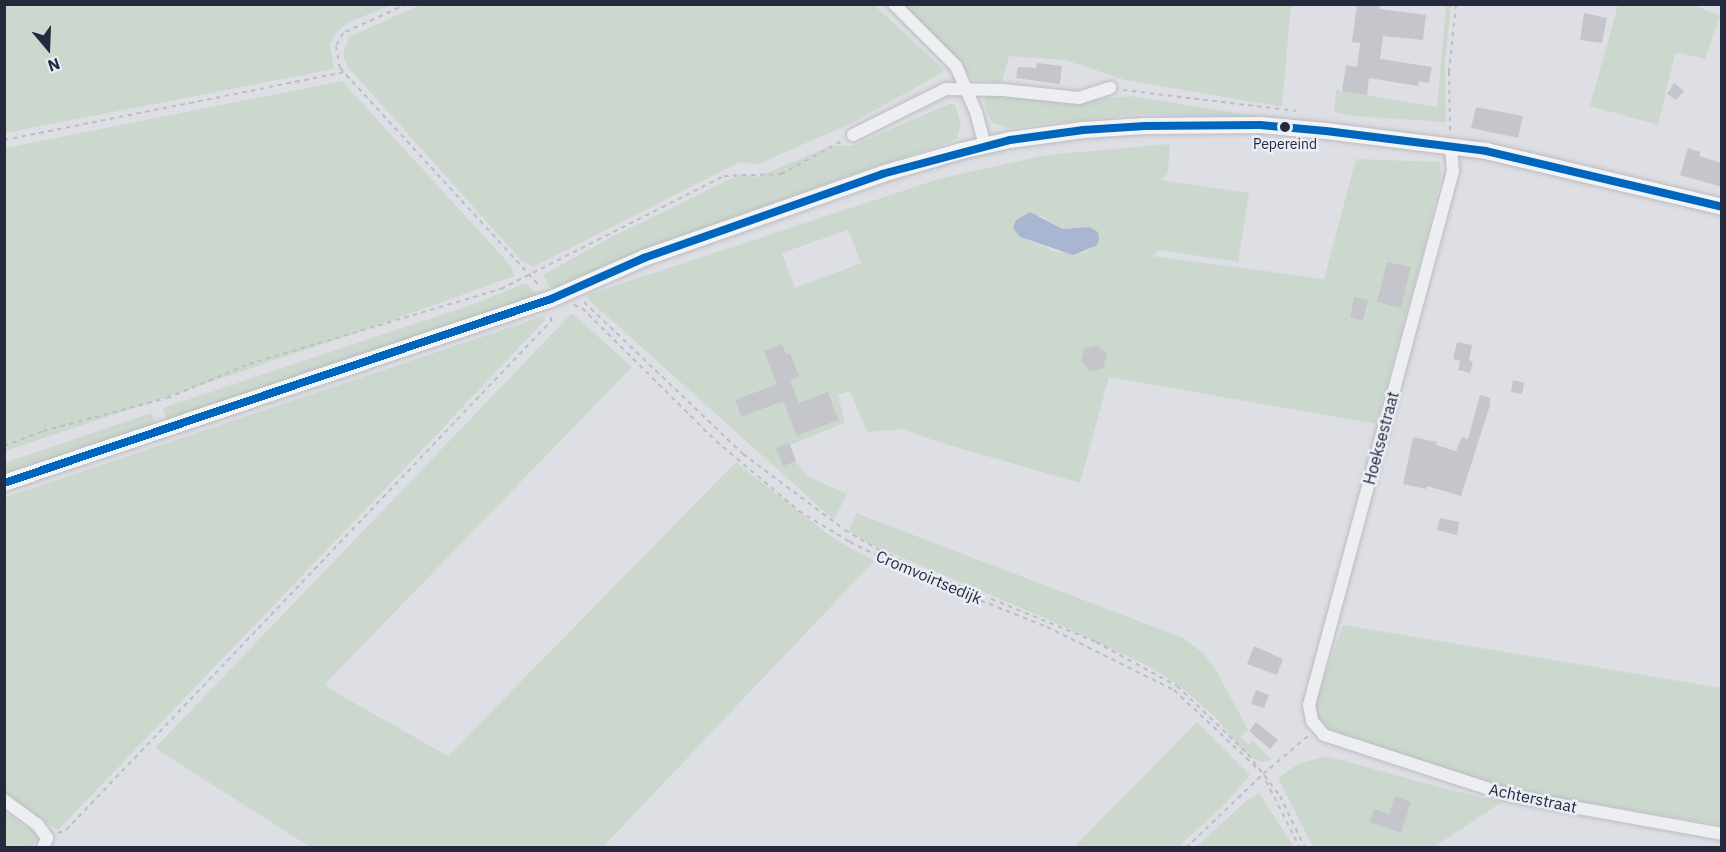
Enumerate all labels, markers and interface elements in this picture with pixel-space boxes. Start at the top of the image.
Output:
north arrow [18,18,78,78]
text: N [45,54,63,76]
marker: Pepereind [1279,121,1291,133]
place label: Pepereind [1253,136,1317,152]
street label: Hoeksestraat [1359,389,1403,487]
street label: Cromvoirtsedijk [873,546,985,608]
street label: Achterstraat [1487,779,1579,817]

